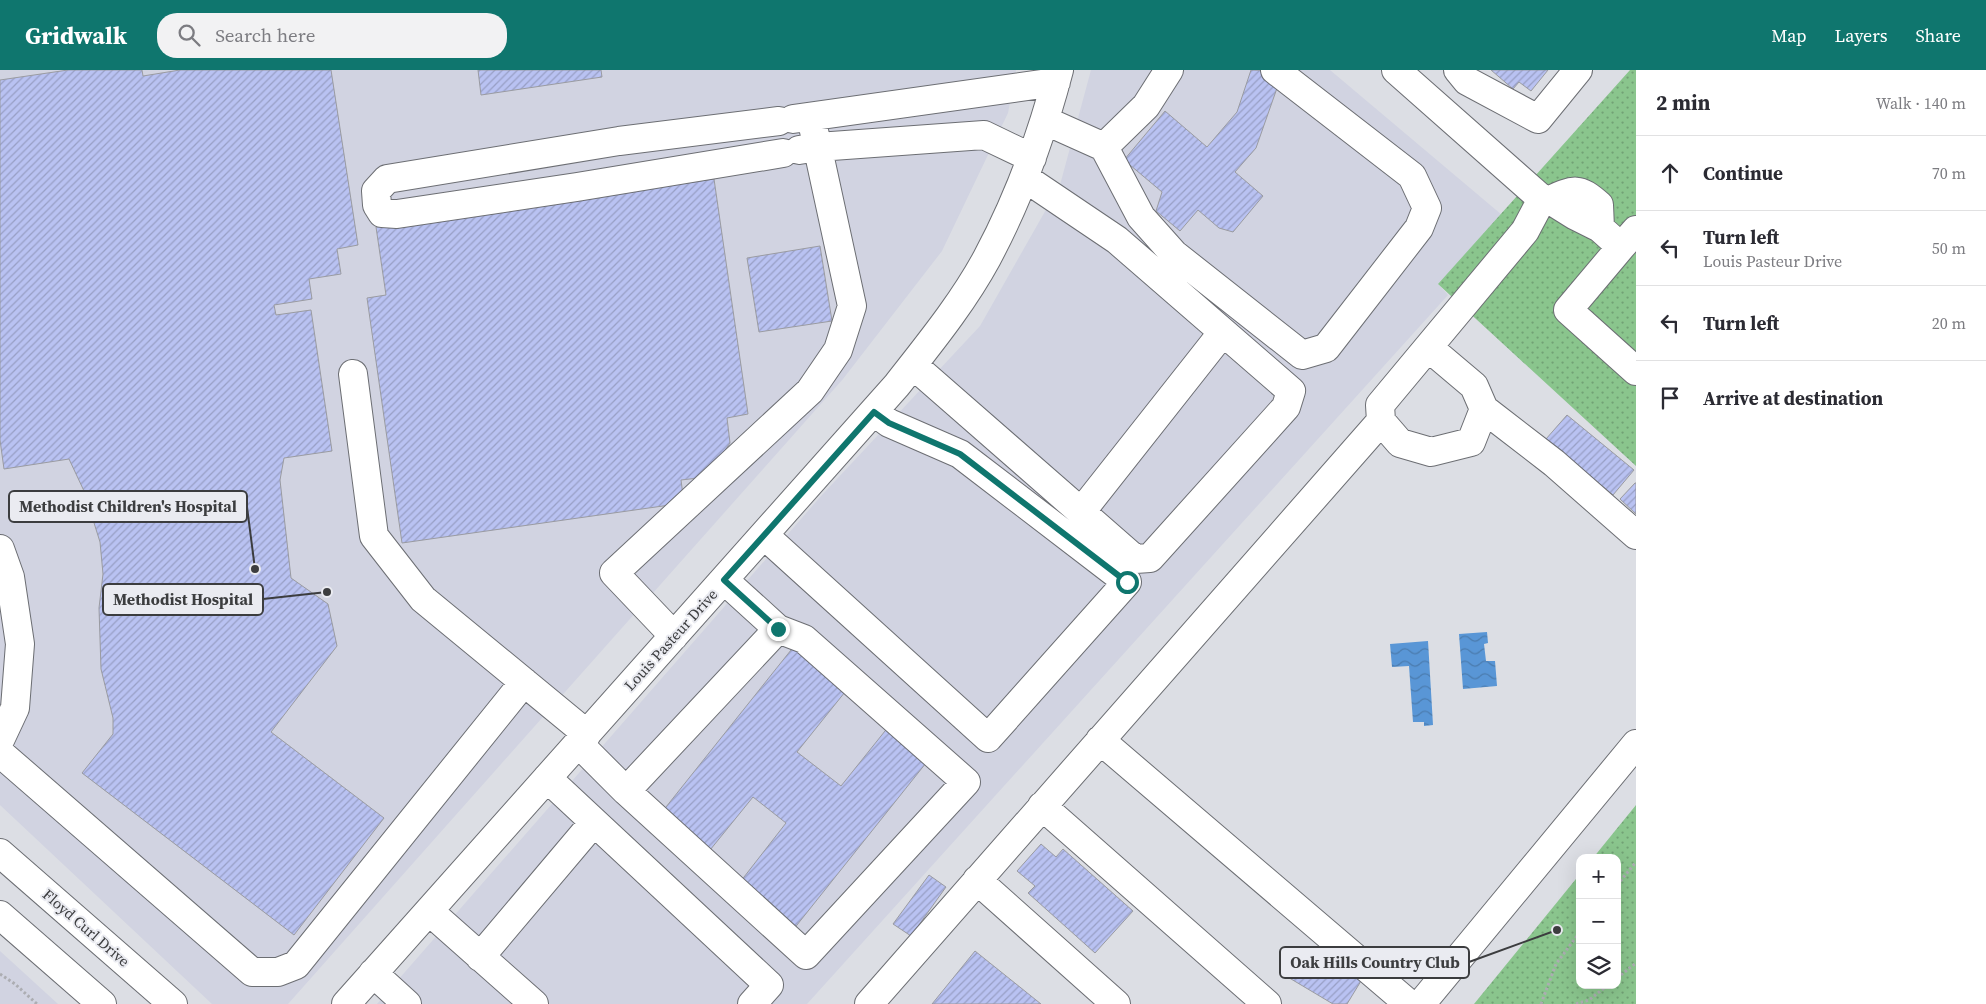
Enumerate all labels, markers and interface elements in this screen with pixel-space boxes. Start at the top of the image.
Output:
search box [157,13,507,58]
text: Gridwalk [25,19,127,52]
icon: search [175,21,203,49]
text: Search here [215,22,315,48]
text: Map [1771,23,1806,48]
text: Layers [1834,23,1887,48]
text: Share [1915,23,1961,48]
text: 2 min [1656,88,1711,117]
text: Walk · 140 m [1876,92,1966,114]
icon: ahead [1656,159,1684,187]
text: Continue [1703,160,1783,186]
text: 70 m [1932,162,1966,184]
text: Turn left [1703,224,1779,250]
icon: left [1656,234,1684,262]
text: 50 m [1932,237,1966,259]
text: Louis Pasteur Drive [1703,250,1842,272]
icon: left [1656,309,1684,337]
text: Turn left [1703,310,1779,336]
text: 20 m [1932,312,1966,334]
icon: arrive [1656,384,1684,412]
text: Arrive at destination [1703,385,1883,411]
callout: Methodist Children's Hospital [9,491,247,522]
text: Methodist Children's Hospital [19,495,237,517]
route start [1116,571,1139,594]
callout: Methodist Hospital [103,584,263,615]
street label: Louis Pasteur Drive [619,584,722,695]
text: Methodist Hospital [113,588,253,610]
route end [767,618,790,641]
map controls [1576,854,1621,989]
button: + [1576,854,1621,899]
street label: Floyd Curl Drive [38,884,135,972]
button: − [1576,899,1621,944]
button: layers [1576,944,1621,989]
callout: Oak Hills Country Club [1280,947,1469,978]
text: Oak Hills Country Club [1290,951,1460,973]

